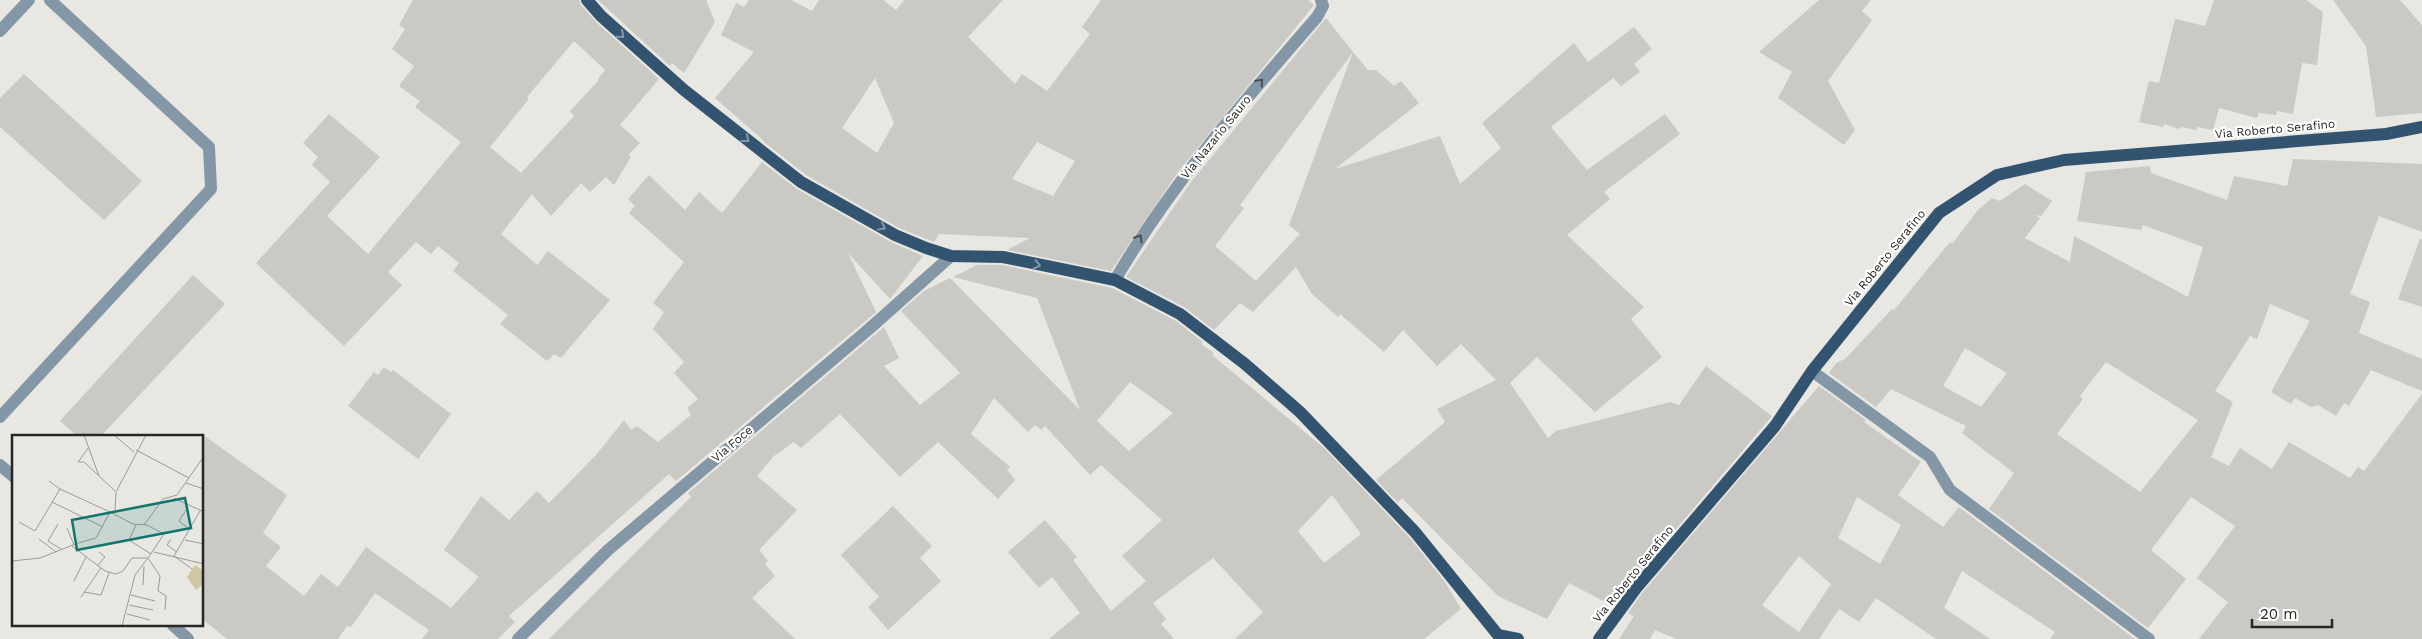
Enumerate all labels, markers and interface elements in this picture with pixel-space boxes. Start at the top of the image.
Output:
one-way arrow [616,29,625,38]
one-way arrow [1255,79,1263,88]
street label: Via Nazario Sauro [1178,92,1254,182]
street label: Via Roberto Serafino [2214,117,2336,141]
one-way arrow [740,133,749,141]
street label: Via Roberto Serafino [1842,207,1928,309]
one-way arrow [876,221,885,231]
one-way arrow [1133,234,1143,243]
one-way arrow [1033,259,1042,270]
street label: Via Foce [709,423,755,465]
inset map [12,435,204,626]
street label: Via Roberto Serafino [1590,523,1676,625]
scale bar [2252,596,2332,628]
text: 20 m [2260,605,2298,623]

